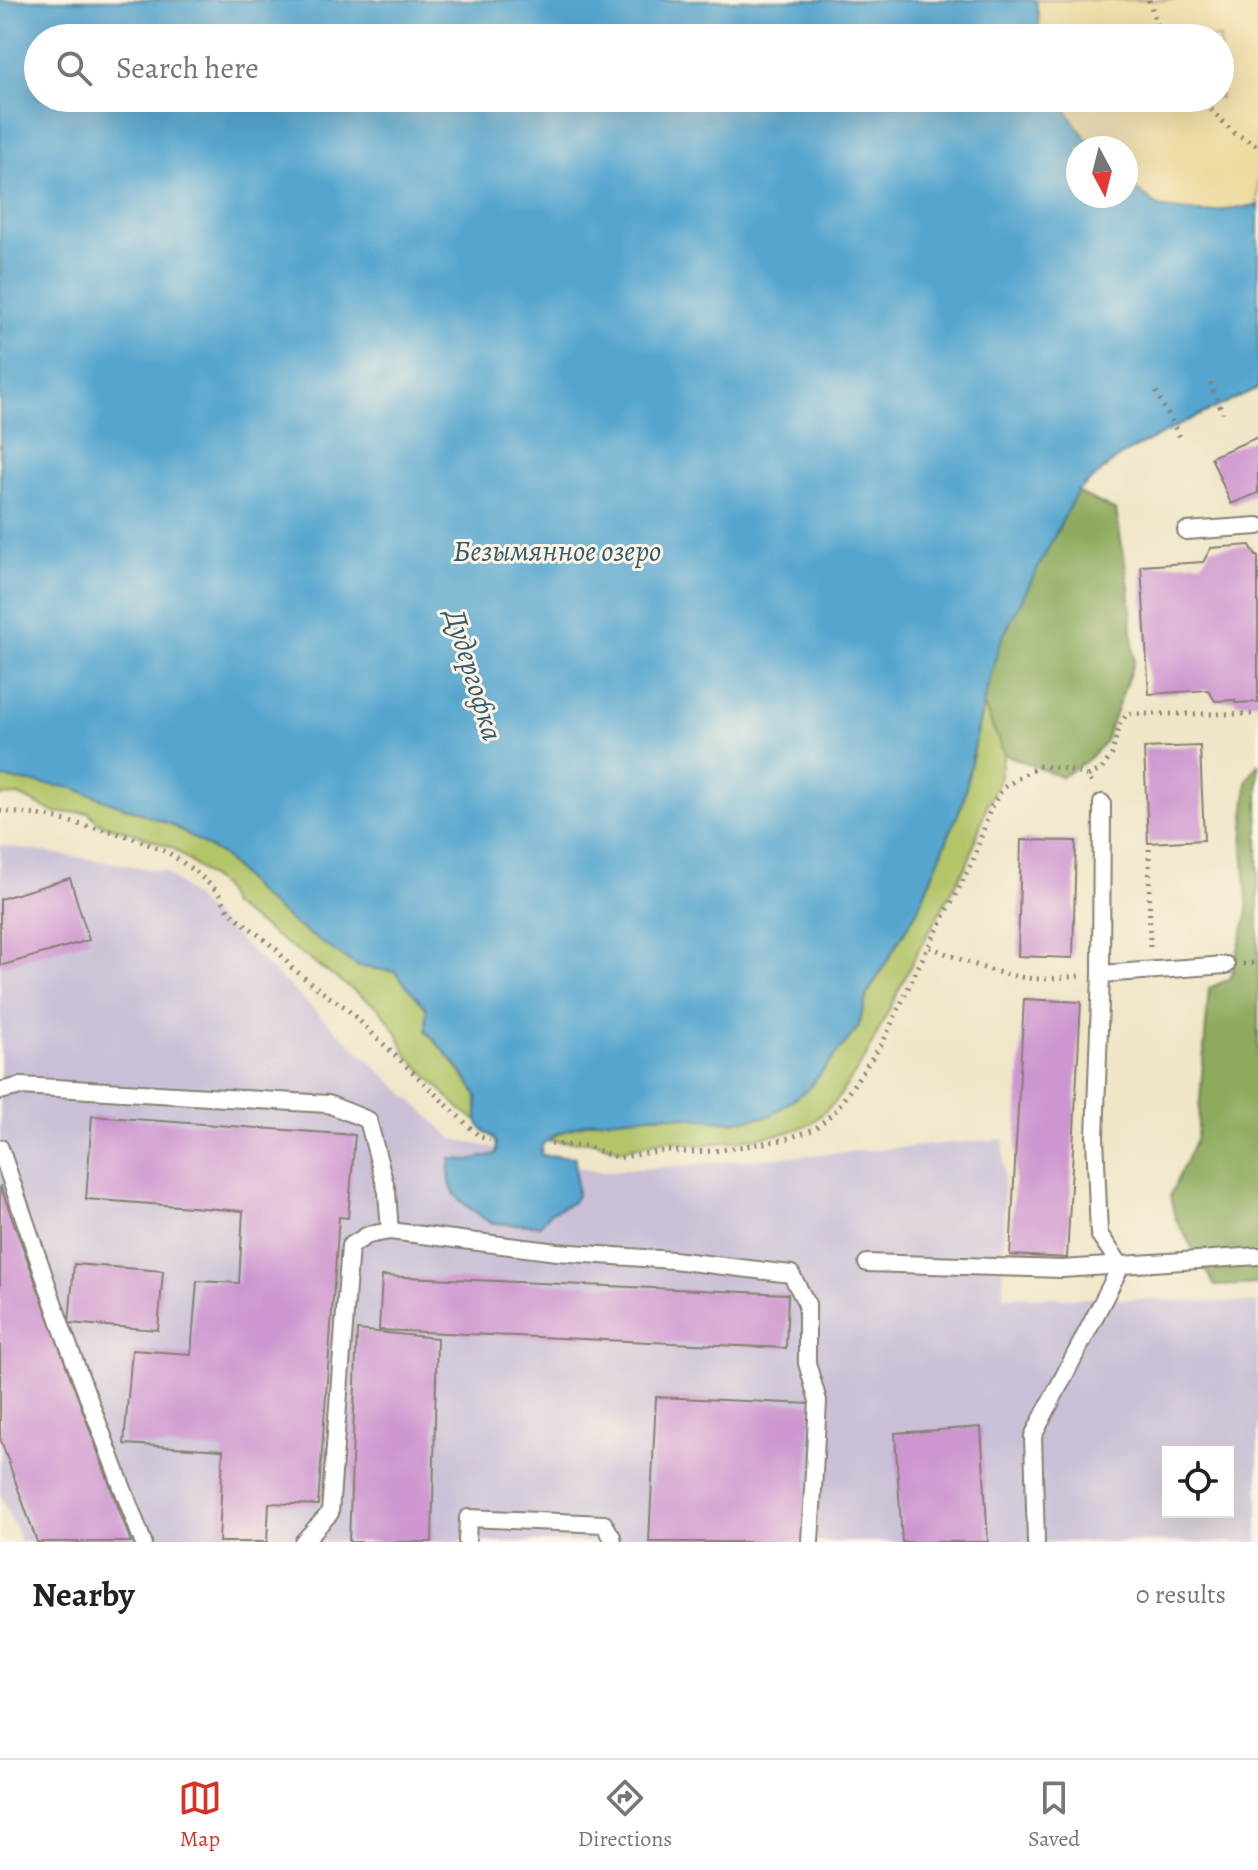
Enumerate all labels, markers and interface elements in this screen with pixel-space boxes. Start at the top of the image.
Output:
search box [24,24,1234,112]
icon: search [52,46,96,90]
text: Search here [116,48,259,88]
north arrow [1066,136,1138,208]
water label: Безымянное озеро [453,531,661,571]
water label: Дудергофка [435,603,513,746]
map controls [1162,1446,1234,1518]
button: locate [1162,1446,1234,1518]
text: Nearby [32,1571,135,1618]
text: 0 results [1136,1577,1226,1612]
tab: Map [178,1776,222,1854]
tab: Directions [578,1776,672,1854]
tab: Saved [1028,1776,1080,1854]

